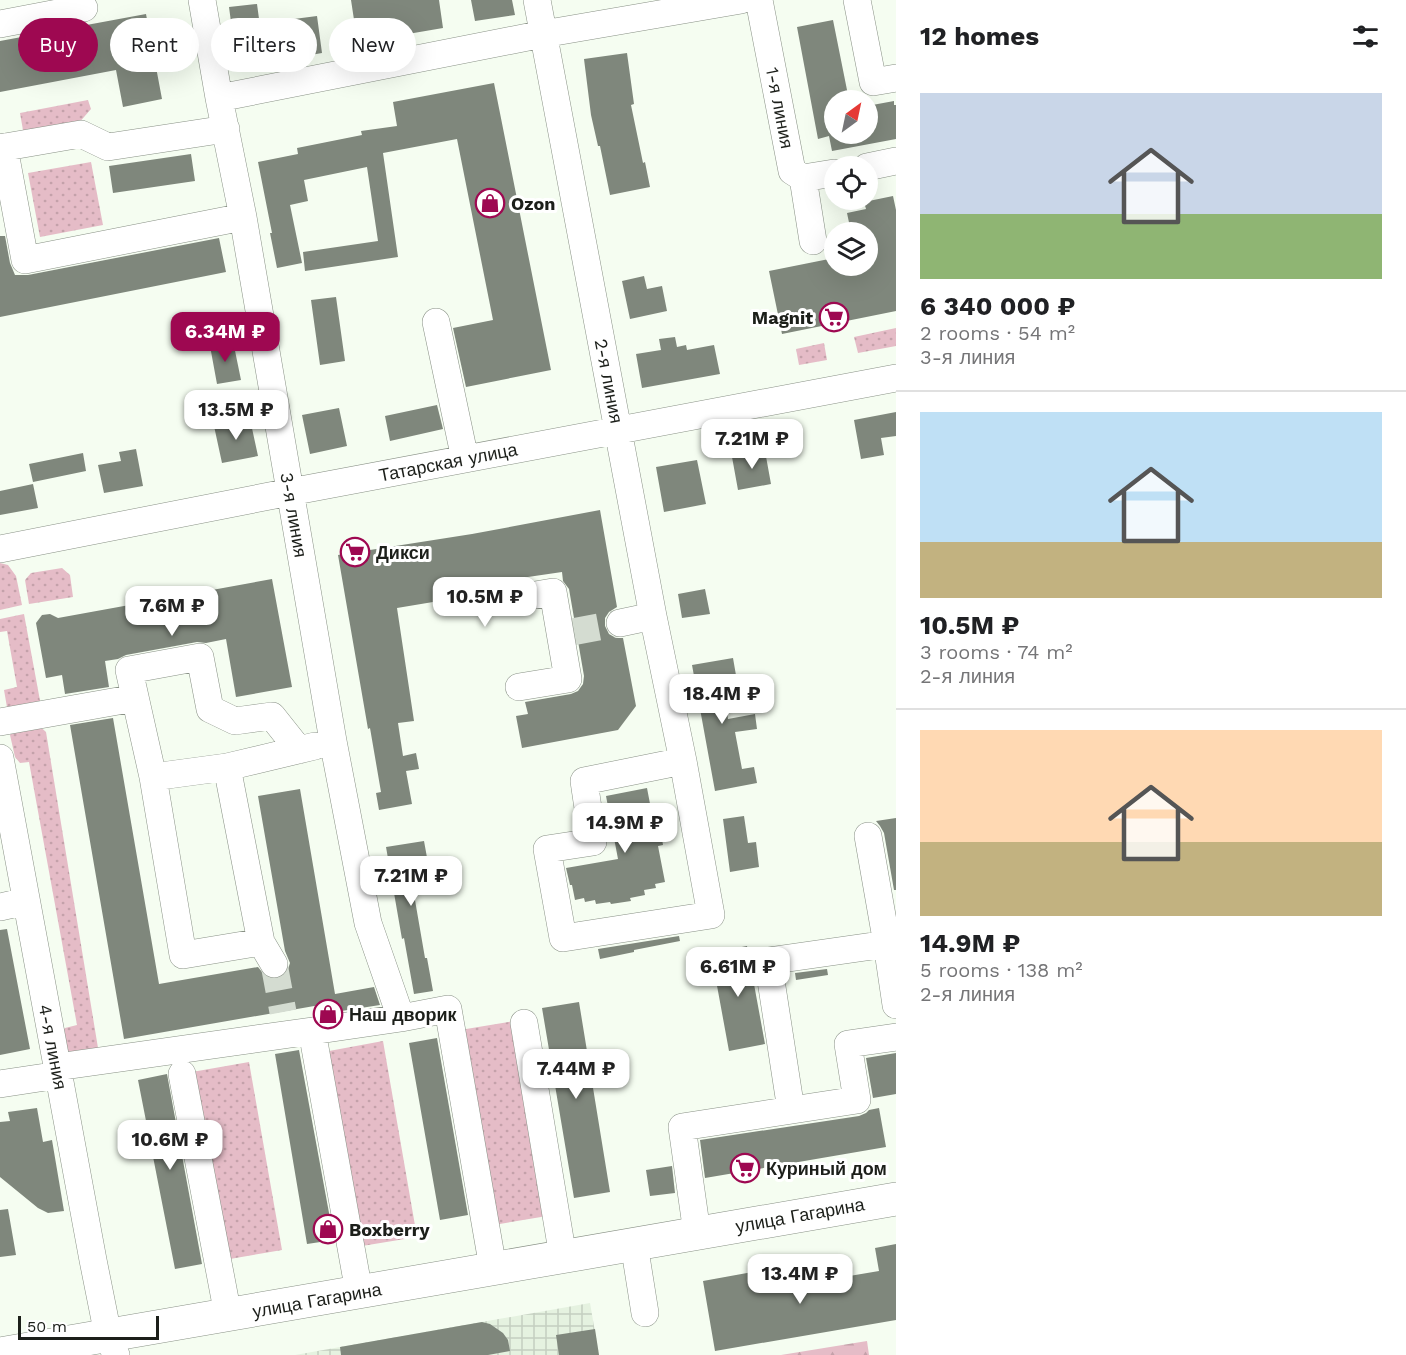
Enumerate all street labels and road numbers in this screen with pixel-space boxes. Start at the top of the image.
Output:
street label: 1-я линия [762,66,798,150]
street label: 2-я линия [591,337,627,425]
street label: Татарская улица [377,438,520,486]
street label: 3-я линия [276,471,312,559]
street label: 4-я линия [34,1003,72,1091]
street label: улица Гагарина [734,1193,867,1237]
street label: улица Гагарина [251,1278,384,1322]

